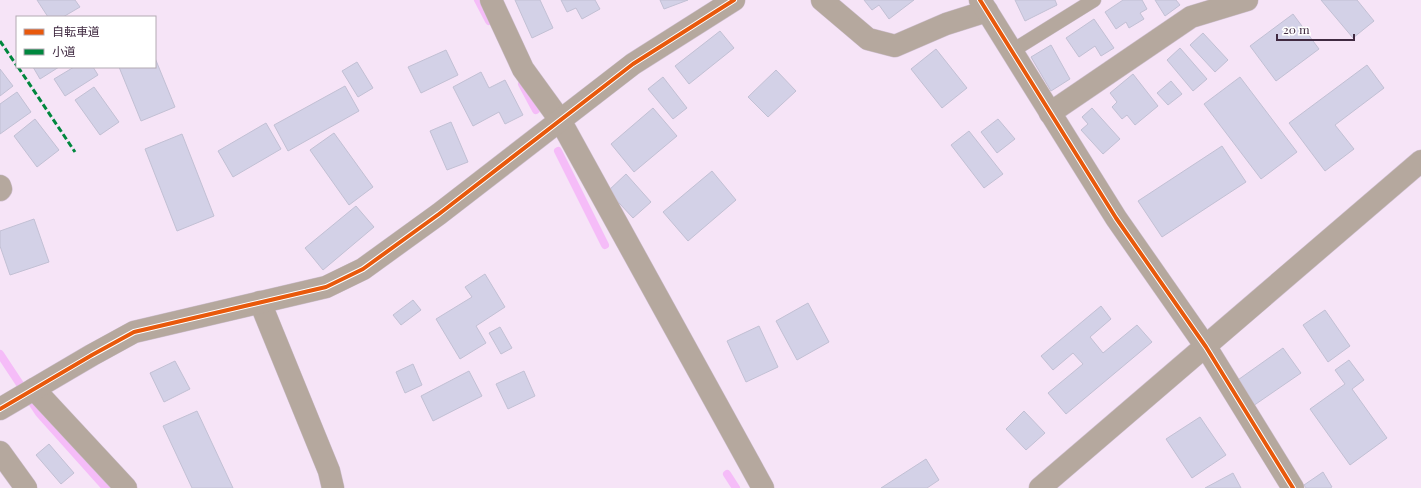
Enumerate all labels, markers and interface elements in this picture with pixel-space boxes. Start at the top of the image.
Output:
legend [16,16,156,68]
scale bar [1277,16,1354,42]
text: 20 m [1283,21,1310,37]
text: 自転車道 [52,23,100,39]
text: 小道 [52,43,76,59]

